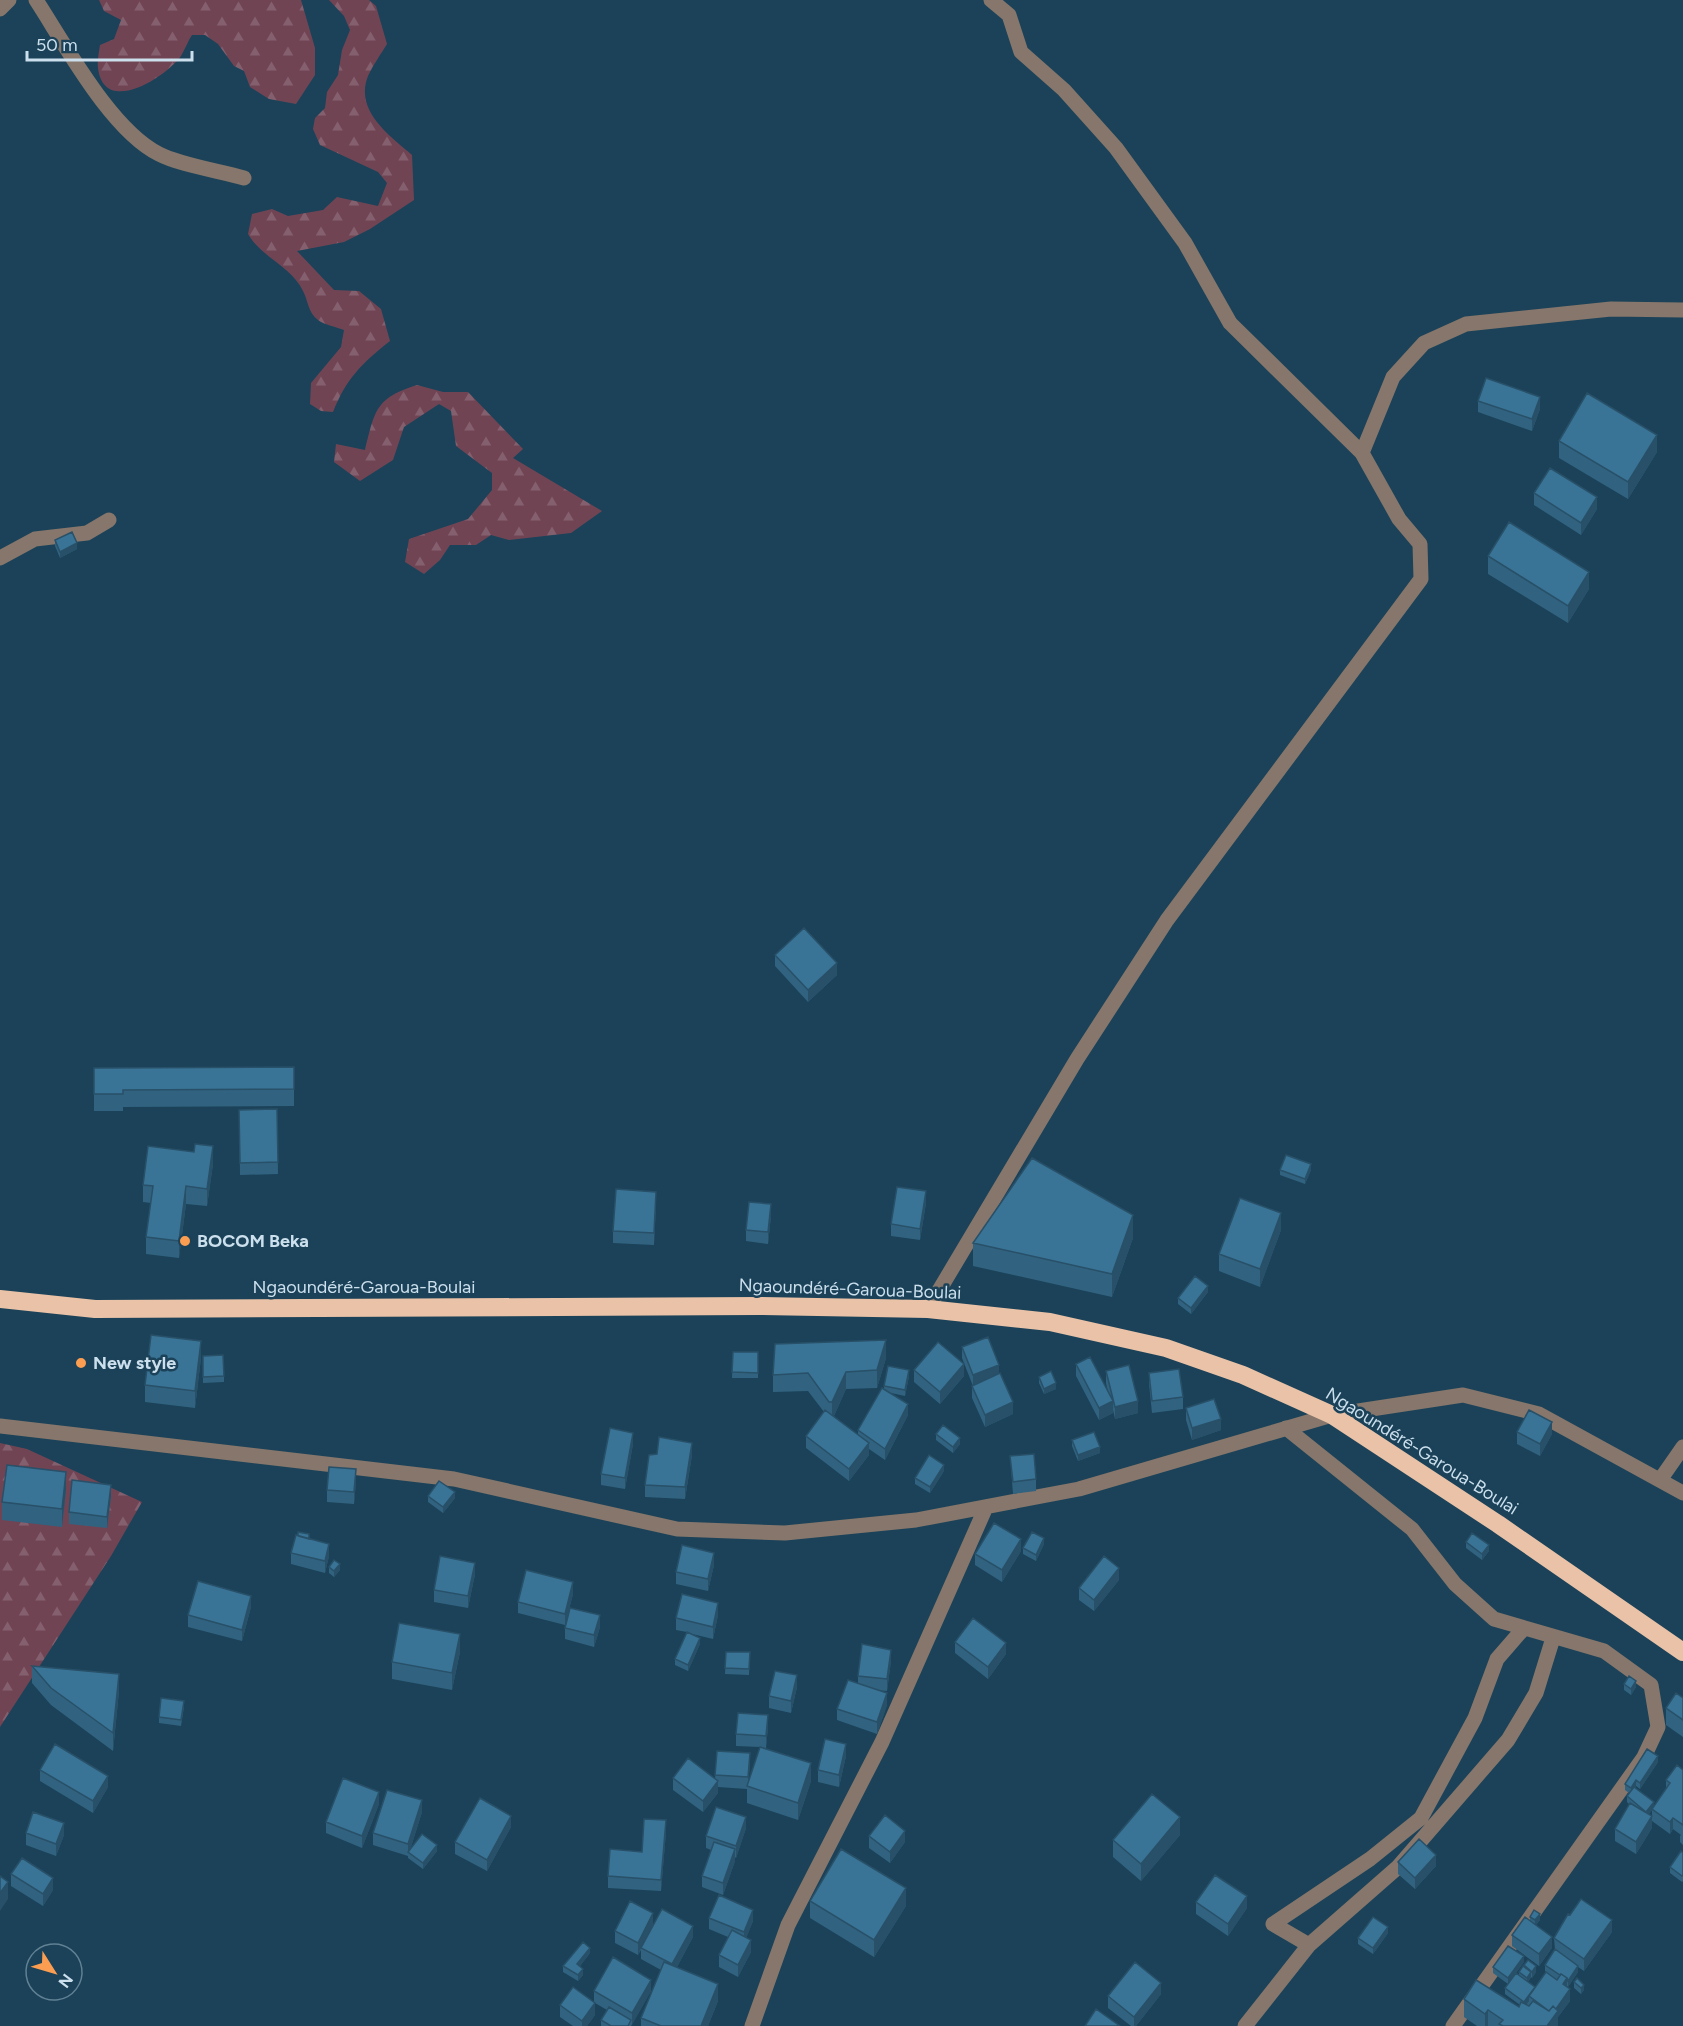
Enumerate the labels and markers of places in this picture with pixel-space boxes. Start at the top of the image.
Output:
place label: BOCOM Beka [197,1230,309,1252]
marker: BOCOM Beka [178,1234,192,1248]
place label: New style [93,1352,176,1374]
marker: New style [74,1356,88,1370]

